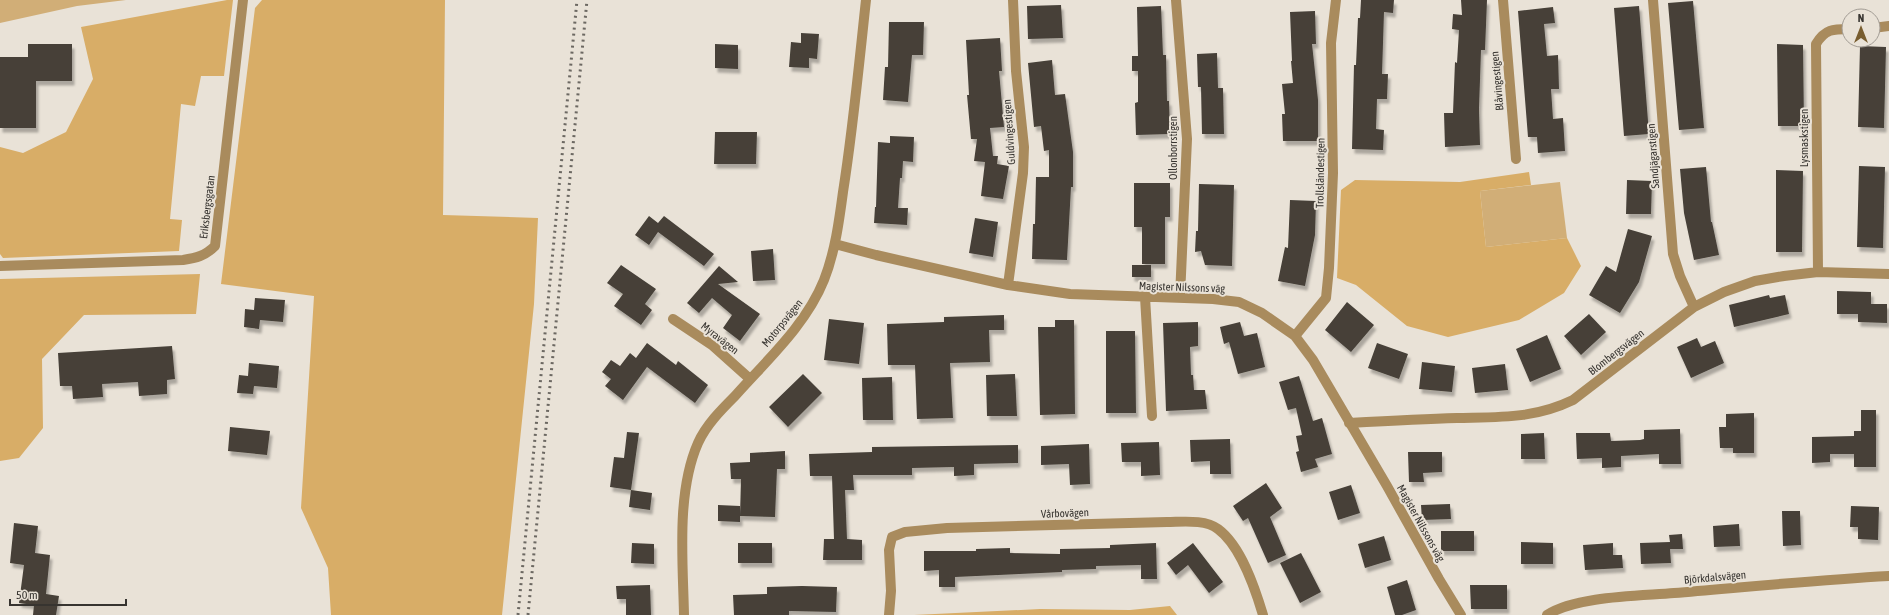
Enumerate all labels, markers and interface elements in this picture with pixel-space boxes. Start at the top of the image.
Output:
north arrow [1841,8,1881,48]
text: N [1858,12,1864,24]
street label: Blåvingestigen [1488,51,1506,111]
street label: Guldvingestigen [1001,99,1017,165]
street label: Lysmaskstigen [1798,109,1810,167]
street label: Ollonborrstigen [1167,116,1179,180]
street label: Sandjägarstigen [1645,123,1661,189]
street label: Trollsländestigen [1313,138,1327,208]
street label: Eriksbergsgatan [197,174,217,240]
street label: Magister Nilssons väg [1139,279,1226,295]
street label: Motorpsvägen [759,297,805,349]
street label: Myravägen [699,320,741,356]
street label: Blombergsvägen [1586,327,1646,377]
street label: Magister Nilssons väg [1395,482,1447,564]
street label: Vårbovägen [1041,506,1089,520]
street label: Björkdalsvägen [1683,568,1747,586]
scale bar [10,581,126,607]
text: 50 m [16,588,38,602]

